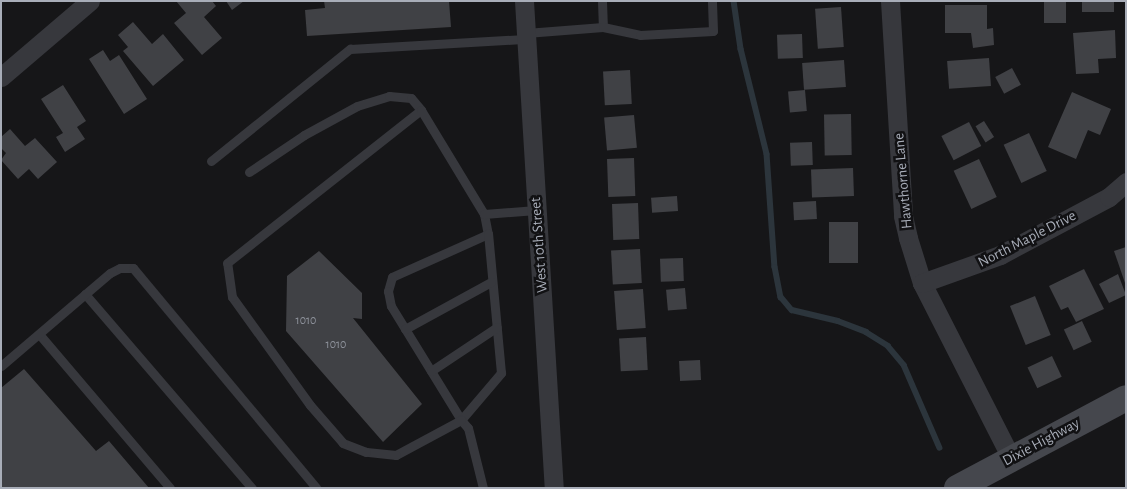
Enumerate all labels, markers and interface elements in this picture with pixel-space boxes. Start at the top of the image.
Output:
street label: Hawthorne Lane [890,132,916,230]
street label: West 10th Street [527,197,551,293]
street label: North Maple Drive [975,207,1079,271]
house number: 1010 [296,314,316,328]
house number: 1010 [326,338,346,352]
street label: Dixie Highway [999,414,1083,470]

